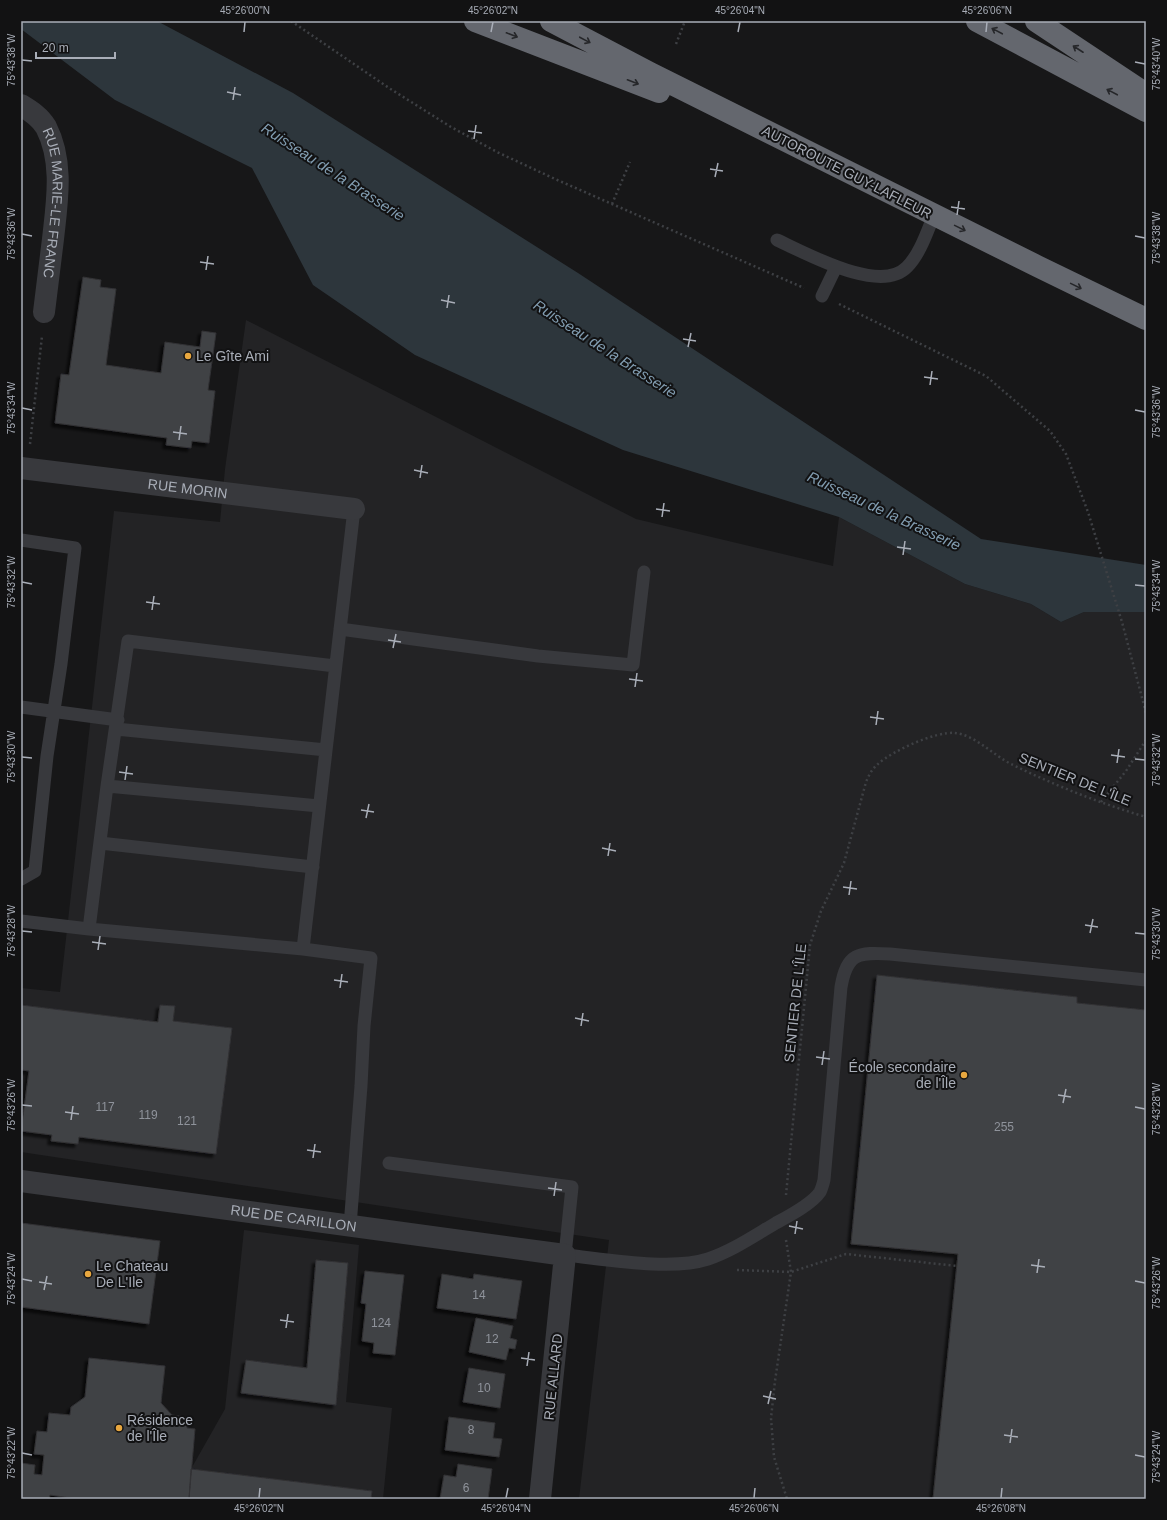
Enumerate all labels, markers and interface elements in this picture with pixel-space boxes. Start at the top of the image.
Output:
text: 45°26'00"N [220,5,270,16]
text: 45°26'02"N [468,5,518,16]
text: 45°26'04"N [715,5,765,16]
text: 45°26'06"N [962,5,1012,16]
one-way arrow [991,27,1003,35]
one-way arrow [505,32,517,40]
text: 75°43'38"W [6,33,17,86]
scale bar [36,34,115,60]
one-way arrow [579,36,591,44]
text: 75°43'40"W [1151,37,1162,90]
text: 20 m [42,41,69,55]
one-way arrow [1073,45,1084,53]
one-way arrow [627,78,639,86]
one-way arrow [1106,88,1118,96]
water label: Ruisseau de la Brasserie [259,119,408,224]
street label: AUTOROUTE GUY-LAFLEUR [759,122,935,222]
street label: RUE MARIE-LE FRANC [39,125,66,279]
text: 75°43'36"W [6,207,17,260]
text: 75°43'38"W [1151,211,1162,264]
one-way arrow [953,225,965,232]
one-way arrow [1070,283,1082,290]
water label: Ruisseau de la Brasserie [531,296,680,401]
place label: Le Gîte Ami [196,348,269,364]
marker: Le Gîte Ami [183,351,193,361]
text: 75°43'34"W [6,381,17,434]
text: 75°43'36"W [1151,385,1162,438]
water label: Ruisseau de la Brasserie [805,468,963,553]
street label: RUE MORIN [147,476,229,501]
text: 75°43'32"W [6,555,17,608]
text: 75°43'34"W [1151,559,1162,612]
text: 75°43'30"W [6,730,17,783]
text: 75°43'32"W [1151,733,1162,786]
street label: SENTIER DE L'ÎLE [1017,749,1133,809]
text: 75°43'28"W [6,904,17,957]
text: 75°43'30"W [1151,907,1162,960]
street label: SENTIER DE L'ÎLE [781,943,809,1063]
place label: École secondaire de l'Île [849,1059,956,1091]
marker: École secondaire de l'Île [959,1070,969,1080]
text: 75°43'26"W [6,1078,17,1131]
text: 75°43'28"W [1151,1082,1162,1135]
house number: 117 [95,1100,115,1114]
house number: 119 [138,1108,158,1122]
house number: 121 [177,1114,197,1128]
house number: 255 [994,1120,1014,1134]
street label: RUE DE CARILLON [230,1202,357,1235]
text: 75°43'24"W [6,1252,17,1305]
text: 75°43'26"W [1151,1256,1162,1309]
place label: Le Chateau De L'Ile [96,1258,168,1290]
marker: Le Chateau De L'Ile [83,1269,93,1279]
house number: 14 [472,1288,486,1302]
house number: 124 [371,1316,391,1330]
house number: 12 [485,1332,499,1346]
street label: RUE ALLARD [540,1333,566,1421]
house number: 10 [477,1381,491,1395]
place label: Résidence de l'Île [127,1412,193,1444]
marker: Résidence de l'Île [114,1423,124,1433]
house number: 8 [468,1423,475,1437]
text: 75°43'22"W [6,1426,17,1479]
text: 75°43'24"W [1151,1430,1162,1483]
house number: 6 [463,1481,470,1495]
text: 45°26'02"N [234,1503,284,1514]
text: 45°26'04"N [481,1503,531,1514]
text: 45°26'06"N [729,1503,779,1514]
text: 45°26'08"N [976,1503,1026,1514]

